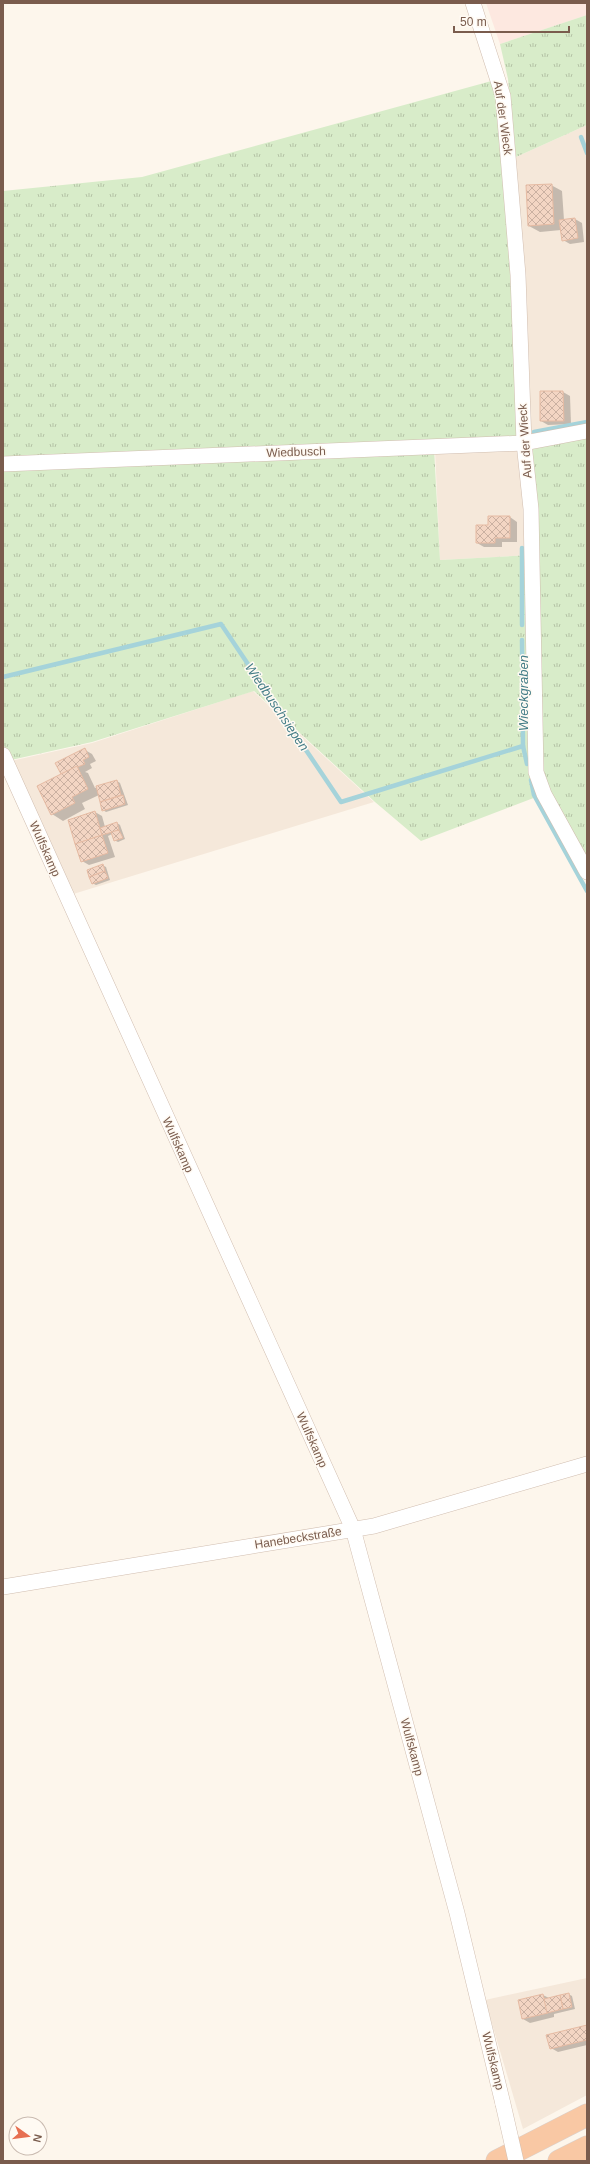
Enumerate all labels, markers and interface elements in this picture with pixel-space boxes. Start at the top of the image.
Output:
scale bar [454,8,569,34]
text: 50 m [460,15,487,29]
street label: Auf der Wieck [491,80,515,157]
street label: Auf der Wieck [515,402,535,479]
street label: Wiedbusch [266,444,326,460]
water label: Wieckgraben [516,655,531,731]
water label: Wiedbuschsiepen [242,660,312,754]
street label: Wulfskamp [27,819,64,879]
street label: Wulfskamp [160,1115,197,1175]
street label: Wulfskamp [294,1410,331,1470]
street label: Hanebeckstraße [253,1524,343,1552]
street label: Wulfskamp [398,1717,426,1778]
street label: Wulfskamp [479,2031,507,2092]
north arrow [8,2116,48,2156]
text: N [31,2133,44,2144]

